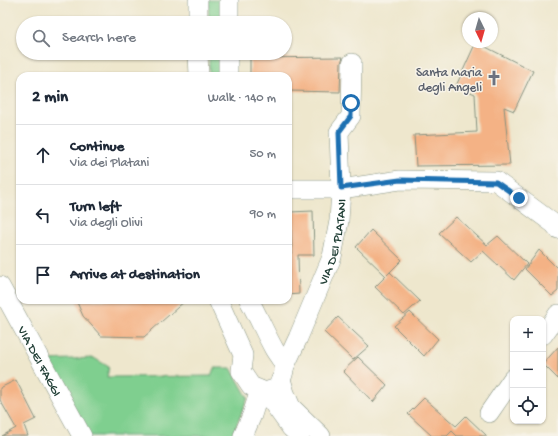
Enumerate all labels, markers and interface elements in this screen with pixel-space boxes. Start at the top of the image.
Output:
north arrow [462,12,498,48]
search box [16,16,292,60]
icon: search [30,27,52,49]
text: Search here [62,29,136,47]
place label: Santa Maria degli Angeli [416,66,483,96]
church icon: Santa Maria degli Angeli [485,69,503,87]
text: 2 min [32,88,68,108]
text: Walk · 140 m [208,91,276,106]
route start [342,94,360,112]
text: Continue [70,138,124,156]
icon: ahead [32,144,54,166]
text: 50 m [249,147,276,162]
text: Via dei Platani [70,156,149,171]
route end [510,189,528,207]
text: Turn left [70,198,121,216]
street label: VIA DEI PLATANI [316,198,350,288]
icon: left [32,204,54,226]
text: 90 m [250,207,276,222]
text: Via degli Olivi [70,216,143,231]
icon: arrive [32,264,54,286]
text: Arrive at destination [70,266,200,284]
map controls [510,316,546,424]
button: + [510,316,546,352]
street label: VIA DEI FAGGI [13,323,64,400]
button: − [510,352,546,388]
button: locate [510,388,546,424]

